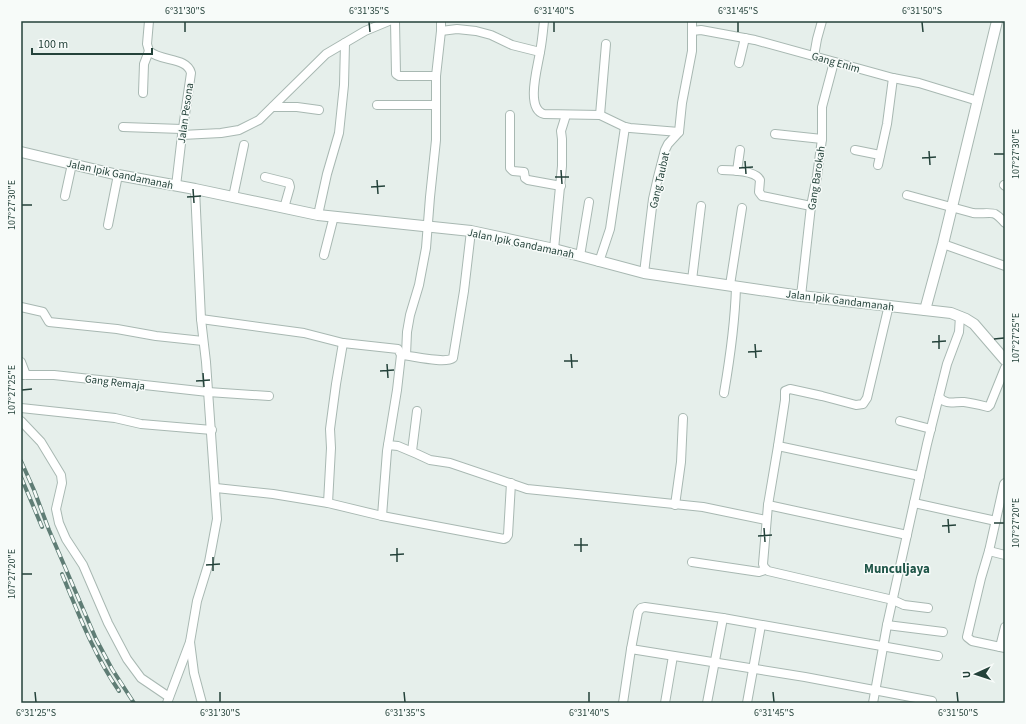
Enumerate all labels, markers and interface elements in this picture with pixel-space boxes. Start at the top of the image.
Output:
text: 6°31'30"S [165,4,205,18]
text: 6°31'35"S [349,4,389,18]
text: 6°31'40"S [534,4,574,18]
text: 6°31'45"S [718,4,758,18]
text: 6°31'50"S [902,4,942,18]
scale bar [32,30,152,56]
text: 100 m [38,36,68,53]
street label: Gang Enim [810,48,862,77]
street label: Jalan Pesona [174,82,197,144]
text: 107°27'30"E [1009,129,1023,179]
street label: Gang Barokah [804,145,829,211]
street label: Gang Taubat [646,150,673,210]
street label: Jalan Ipik Gandamanah [65,156,175,193]
text: 107°27'30"E [5,180,19,230]
street label: Jalan Ipik Gandamanah [466,225,576,262]
street label: Jalan Ipik Gandamanah [785,286,895,315]
text: 107°27'25"E [1009,313,1023,363]
text: 107°27'25"E [5,365,19,415]
street label: Gang Remaja [84,371,146,394]
text: 107°27'20"E [1009,498,1023,548]
text: 107°27'20"E [5,549,19,599]
district label: Munculjaya [864,560,930,578]
north arrow [956,654,996,694]
text: U [959,670,974,679]
text: 6°31'25"S [16,706,56,720]
text: 6°31'30"S [200,706,240,720]
text: 6°31'35"S [385,706,425,720]
text: 6°31'40"S [569,706,609,720]
text: 6°31'45"S [754,706,794,720]
text: 6°31'50"S [938,706,978,720]

